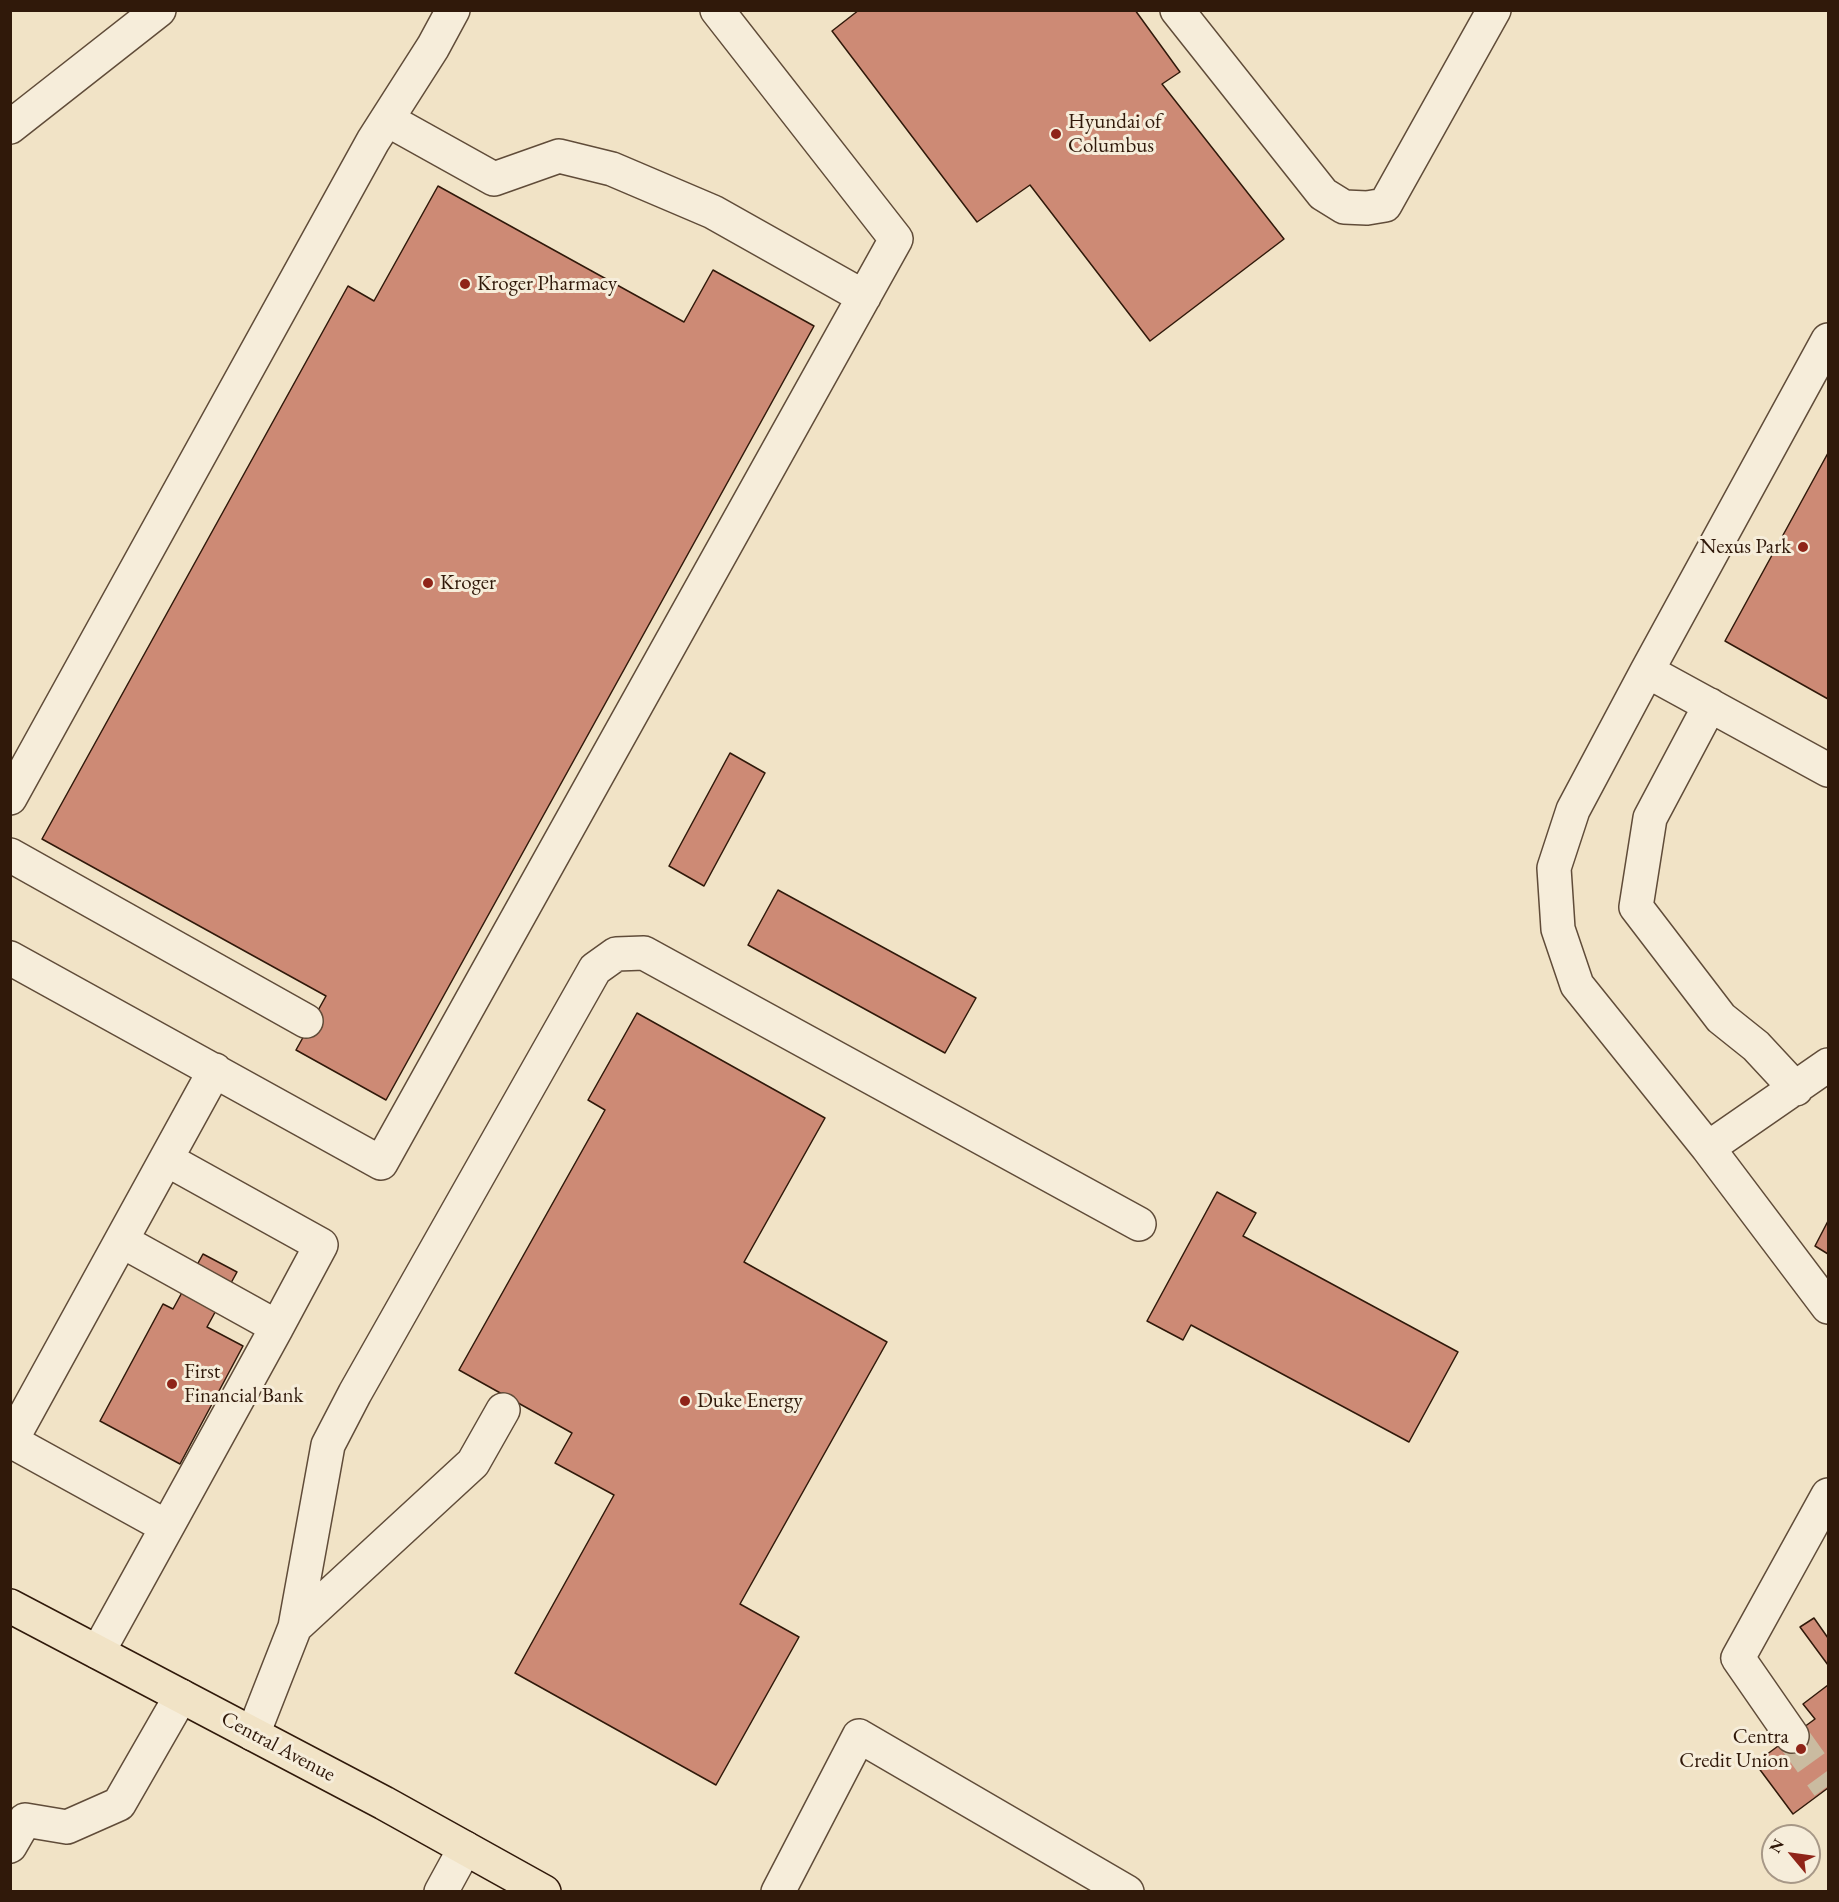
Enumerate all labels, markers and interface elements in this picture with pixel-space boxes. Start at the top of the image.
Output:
place label: Hyundai of Columbus [1068,109,1162,159]
marker: Hyundai of Columbus [1049,127,1063,141]
place label: Kroger Pharmacy [477,271,617,297]
marker: Kroger Pharmacy [458,277,472,291]
place label: Nexus Park [1700,534,1791,560]
marker: Nexus Park [1796,540,1810,554]
place label: Kroger [440,570,496,596]
marker: Kroger [421,576,435,590]
place label: First Financial Bank [184,1359,303,1409]
marker: First Financial Bank [165,1377,179,1391]
place label: Duke Energy [697,1388,803,1414]
marker: Duke Energy [678,1394,692,1408]
street label: Central Avenue [217,1706,339,1788]
place label: Centra Credit Union [1679,1724,1789,1774]
marker: Centra Credit Union [1794,1742,1808,1756]
north arrow [1761,1824,1821,1884]
text: N [1764,1835,1789,1857]

